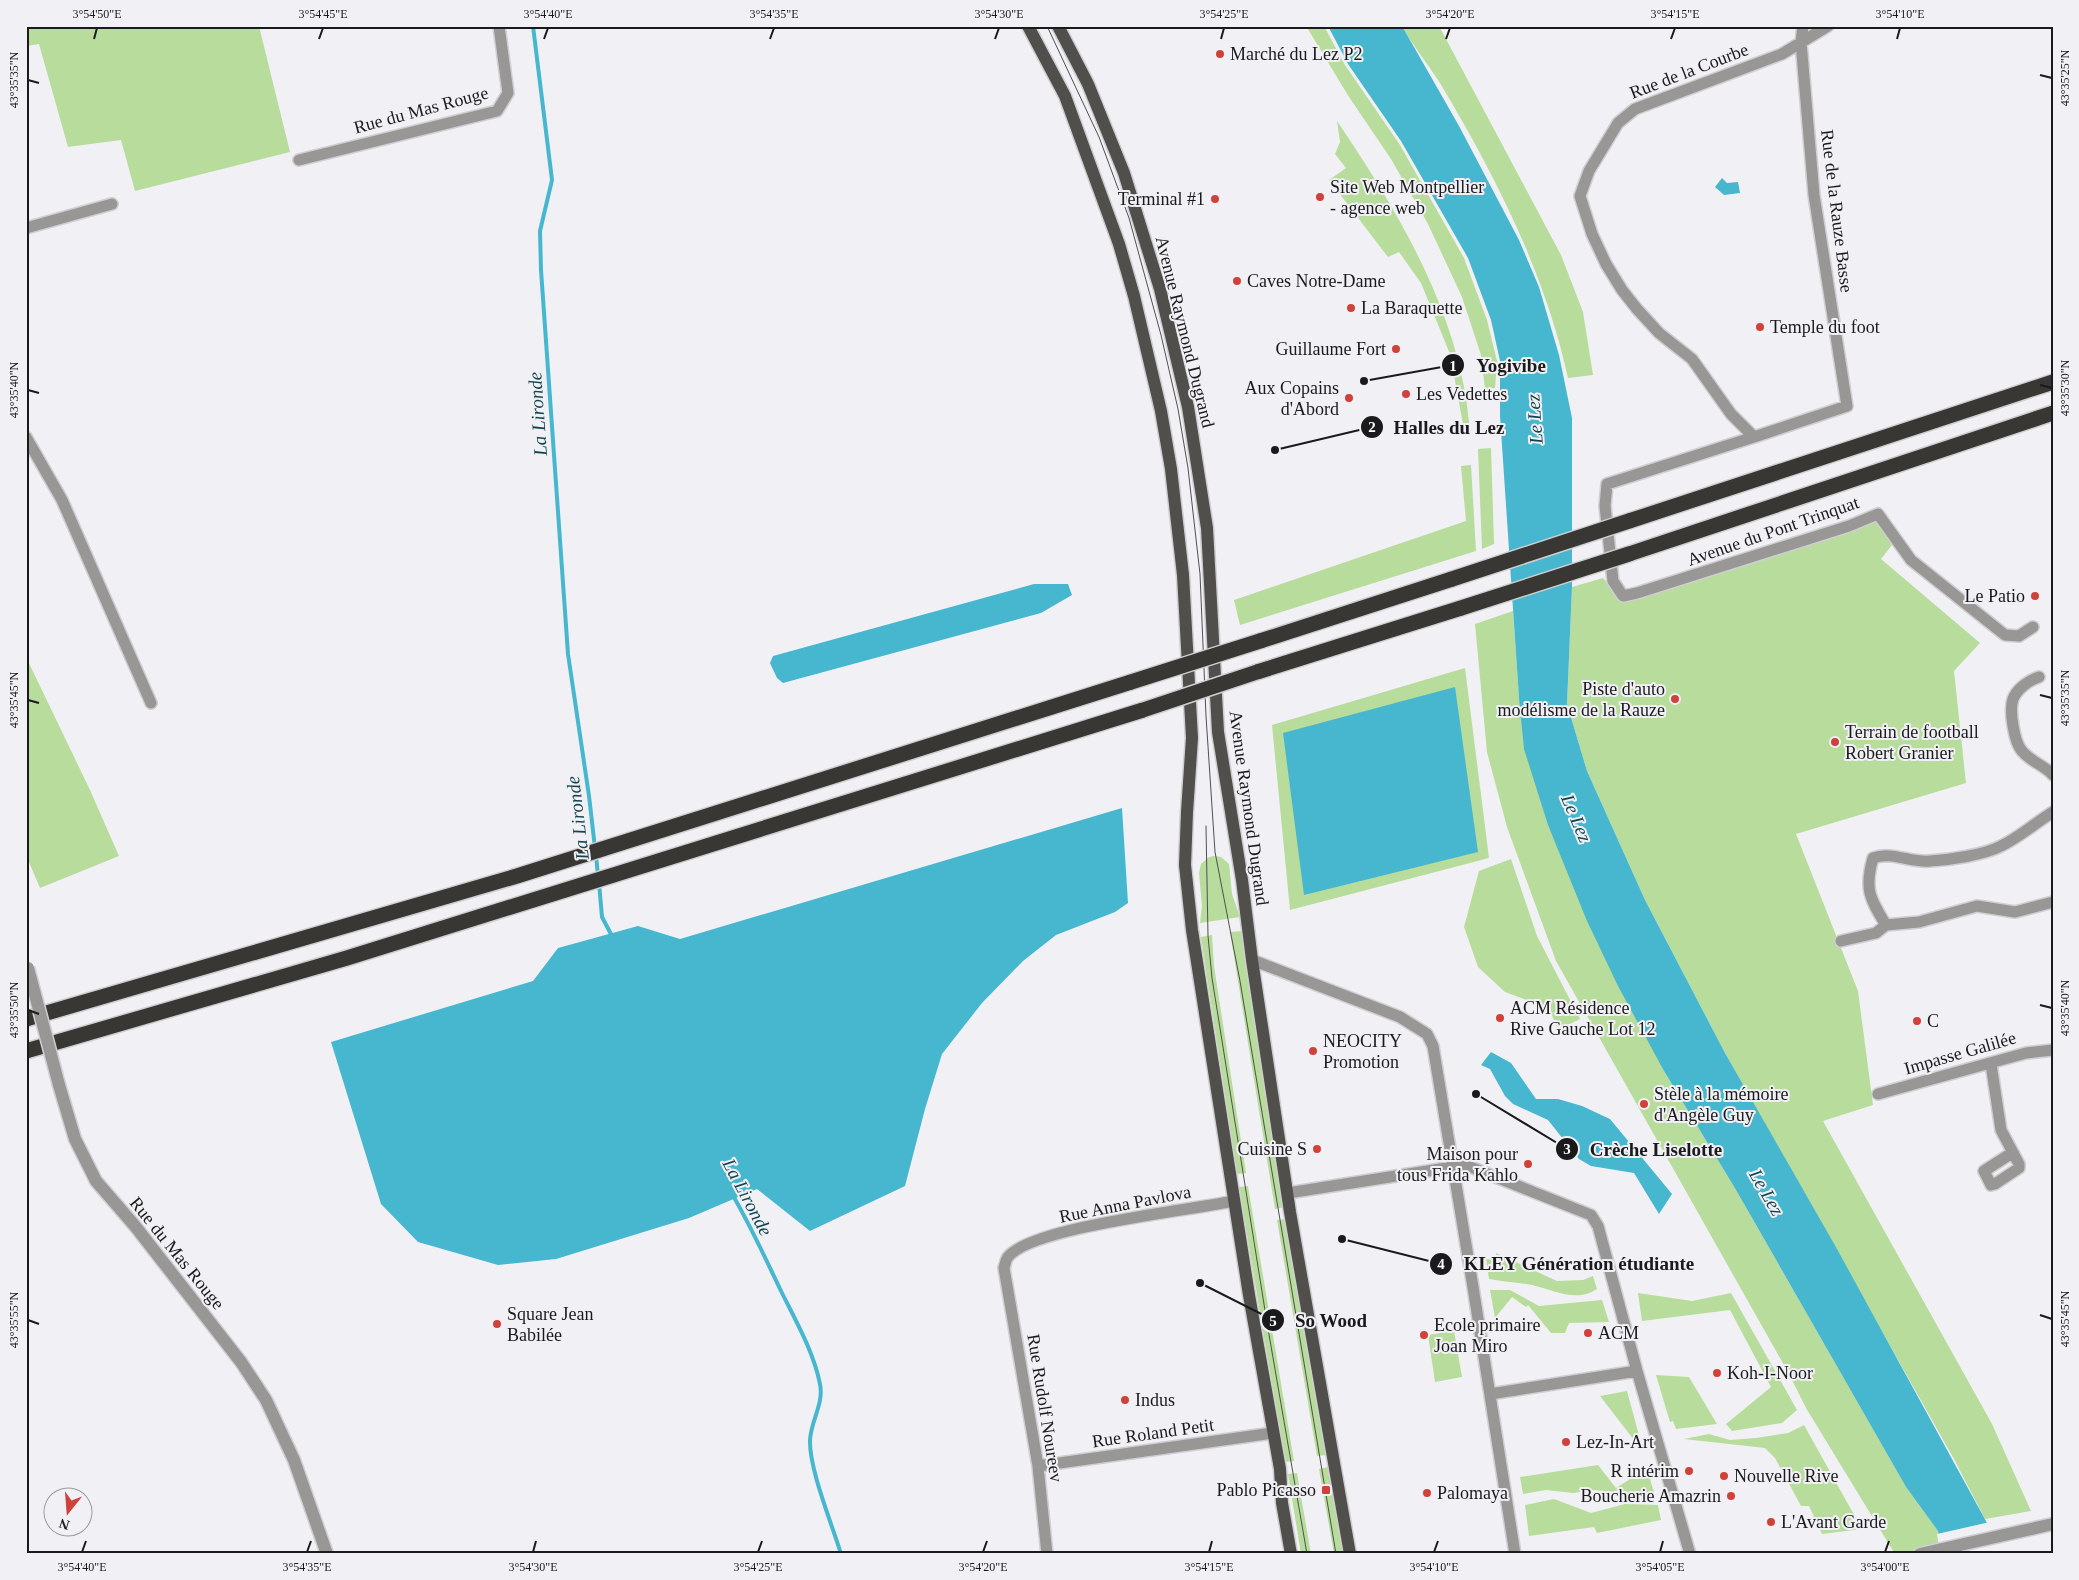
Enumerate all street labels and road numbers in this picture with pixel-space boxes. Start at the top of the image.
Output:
street label: Rue de la Courbe [1627,39,1751,103]
street label: Rue du Mas Rouge [352,82,490,138]
street label: Rue de la Rauze Basse [1817,128,1857,294]
street label: Avenue Raymond Dugrand [1152,234,1218,430]
street label: Avenue du Pont Trinquat [1685,492,1861,570]
street label: Avenue Raymond Dugrand [1225,709,1273,907]
street label: Impasse Galilée [1902,1027,2018,1079]
street label: Rue Anna Pavlova [1057,1181,1193,1227]
street label: Rue du Mas Rouge [126,1193,228,1313]
street label: Rue Rudolf Noureev [1023,1332,1067,1484]
street label: Rue Roland Petit [1091,1415,1215,1451]

